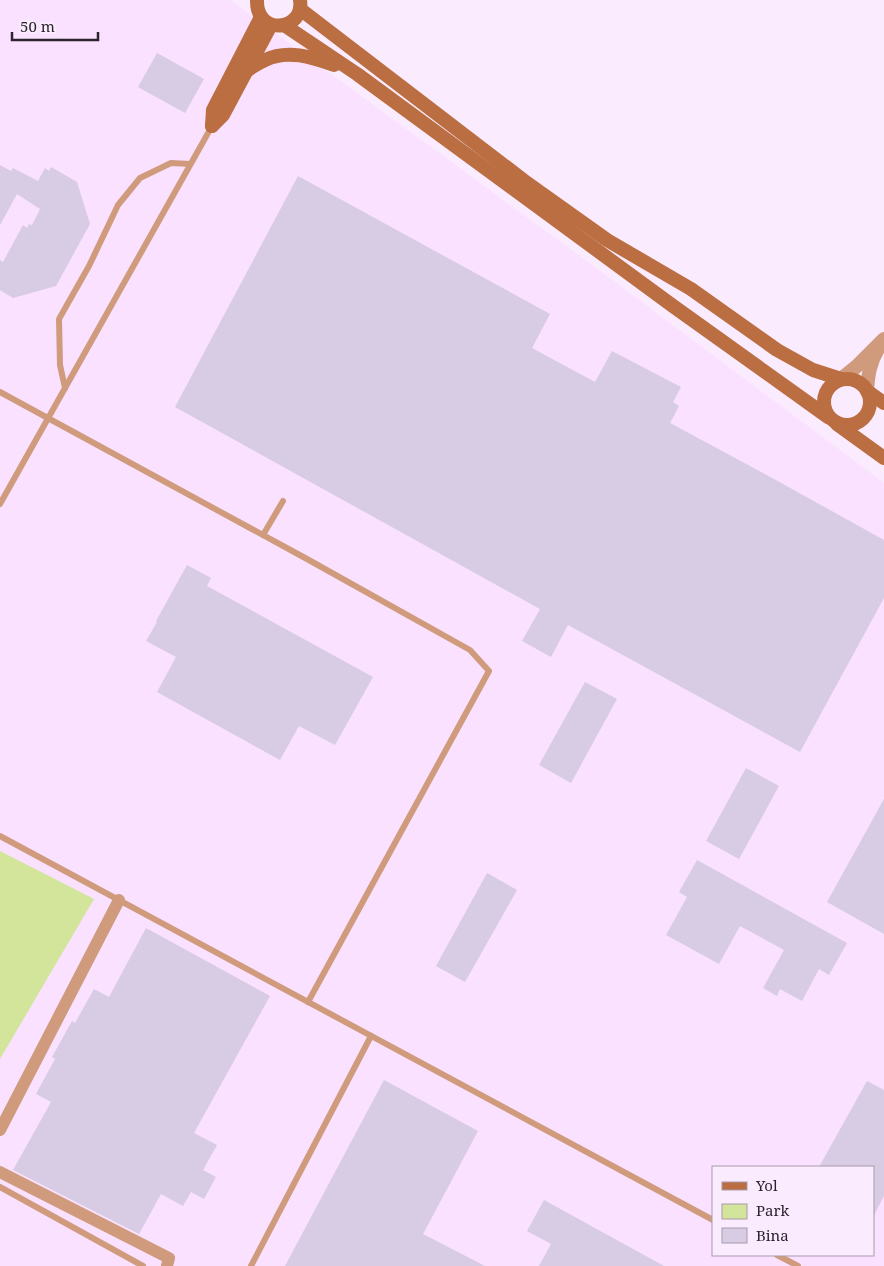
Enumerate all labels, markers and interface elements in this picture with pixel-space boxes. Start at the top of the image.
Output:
scale bar [12,10,99,42]
text: 50 m [20,16,55,36]
legend [712,1166,874,1256]
text: Yol [755,1175,778,1195]
text: Park [756,1200,790,1220]
text: Bina [756,1225,789,1245]

